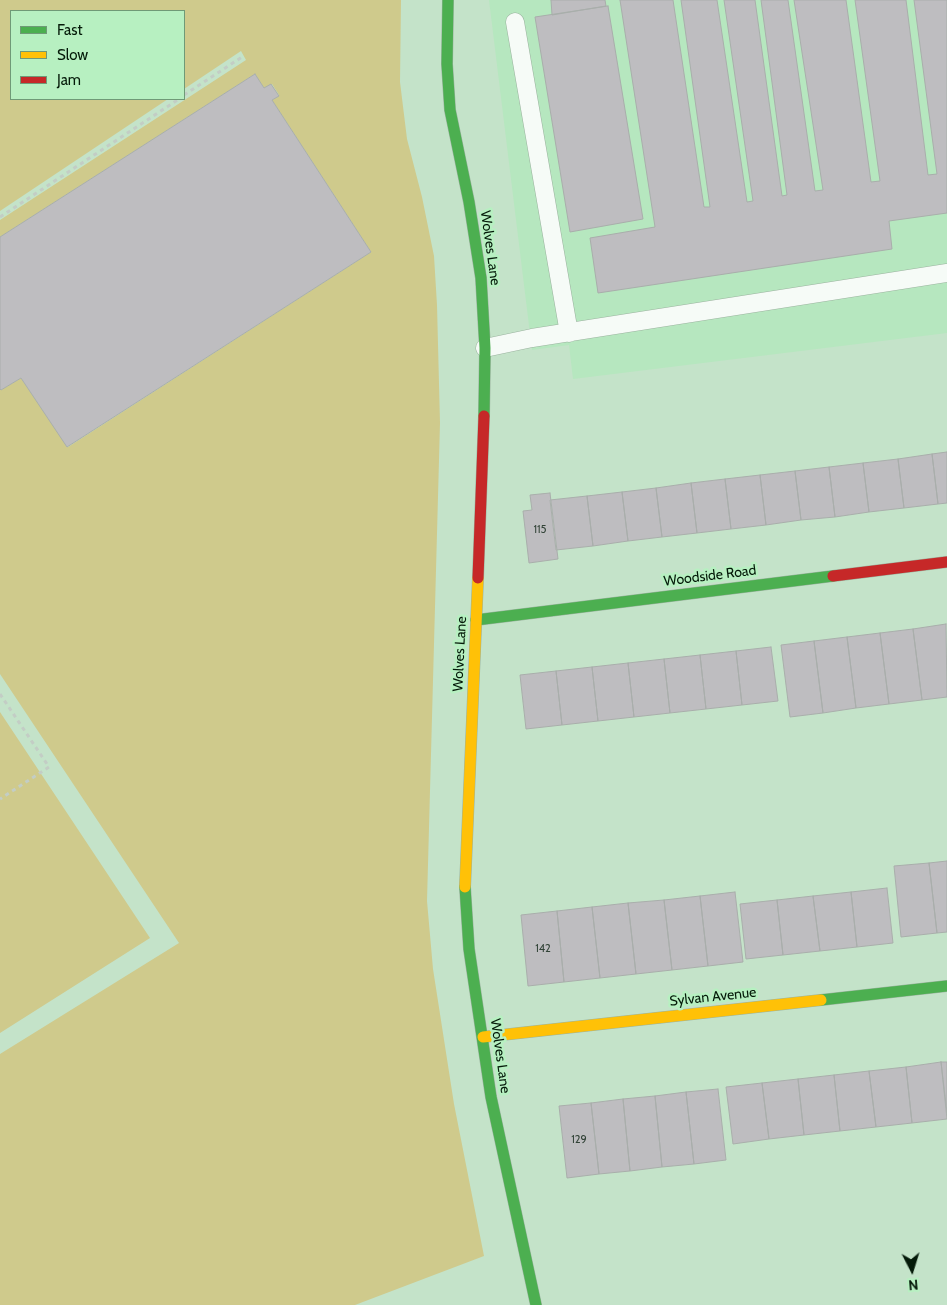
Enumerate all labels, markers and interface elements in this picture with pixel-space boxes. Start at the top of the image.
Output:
legend [10,10,185,100]
text: Fast [57,21,82,39]
text: Slow [57,46,88,64]
text: Jam [57,71,81,89]
street label: Wolves Lane [476,210,504,286]
house number: 115 [533,523,547,537]
street label: Woodside Road [663,562,757,590]
street label: Wolves Lane [450,616,470,692]
house number: 142 [535,942,551,956]
street label: Sylvan Avenue [669,984,757,1010]
street label: Wolves Lane [486,1018,514,1094]
house number: 129 [571,1133,587,1147]
north arrow [887,1245,937,1295]
text: N [908,1276,919,1294]

